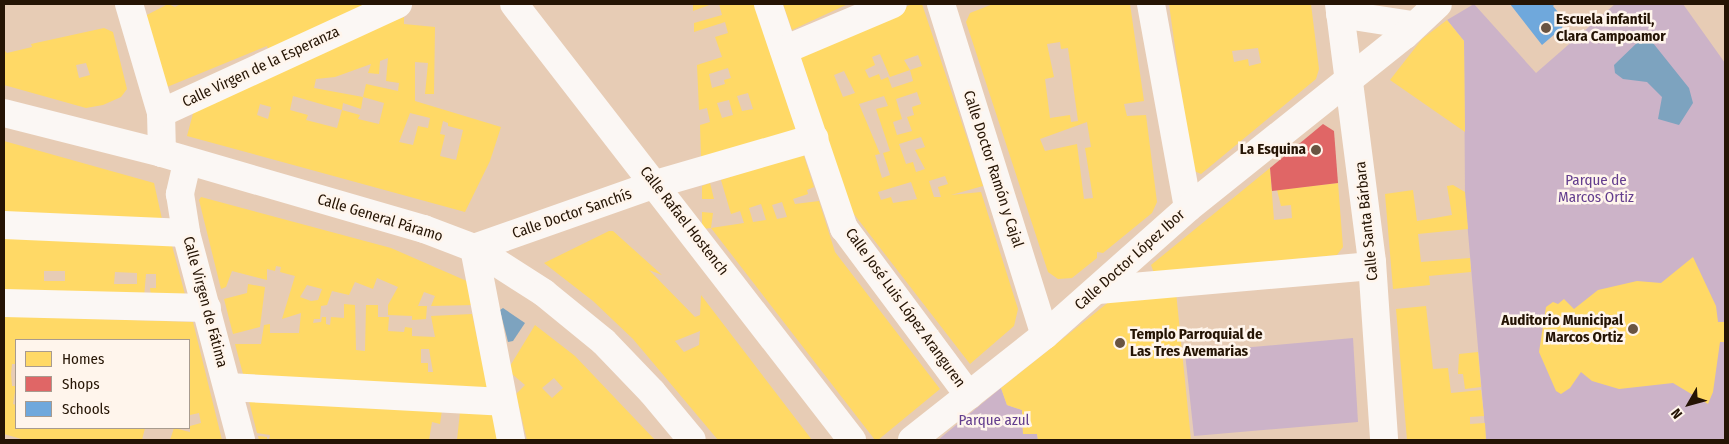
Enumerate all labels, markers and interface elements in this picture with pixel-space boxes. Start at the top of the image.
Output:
place label: Escuela infantil, Clara Campoamor [1556,10,1666,45]
marker: Escuela infantil, Clara Campoamor [1540,22,1552,34]
street label: Calle Virgen de la Esperanza [180,23,342,111]
street label: Calle Doctor Ramón y Cajal [959,88,1027,250]
place label: La Esquina [1240,141,1306,159]
marker: La Esquina [1310,144,1322,156]
street label: Calle Santa Bárbara [1352,160,1382,282]
street label: Calle Rafael Hostench [636,163,732,279]
park label: Parque de Marcos Ortiz [1558,171,1634,206]
street label: Calle Doctor Sanchís [510,185,634,243]
street label: Calle General Páramo [315,190,445,246]
street label: Calle Doctor López Ibor [1071,206,1189,314]
street label: Calle José Luis López Aranguren [841,225,969,391]
street label: Calle Virgen de Fátima [179,234,231,370]
place label: Auditorio Municipal Marcos Ortiz [1501,311,1623,346]
marker: Auditorio Municipal Marcos Ortiz [1627,323,1639,335]
place label: Templo Parroquial de Las Tres Avemarias [1130,325,1262,360]
marker: Templo Parroquial de Las Tres Avemarias [1114,337,1126,349]
legend [15,339,190,429]
text: Homes [62,350,104,368]
text: Shops [62,375,100,393]
north arrow [1664,379,1714,429]
text: Schools [62,400,110,418]
text: N [1668,405,1686,422]
park label: Parque azul [958,412,1030,430]

